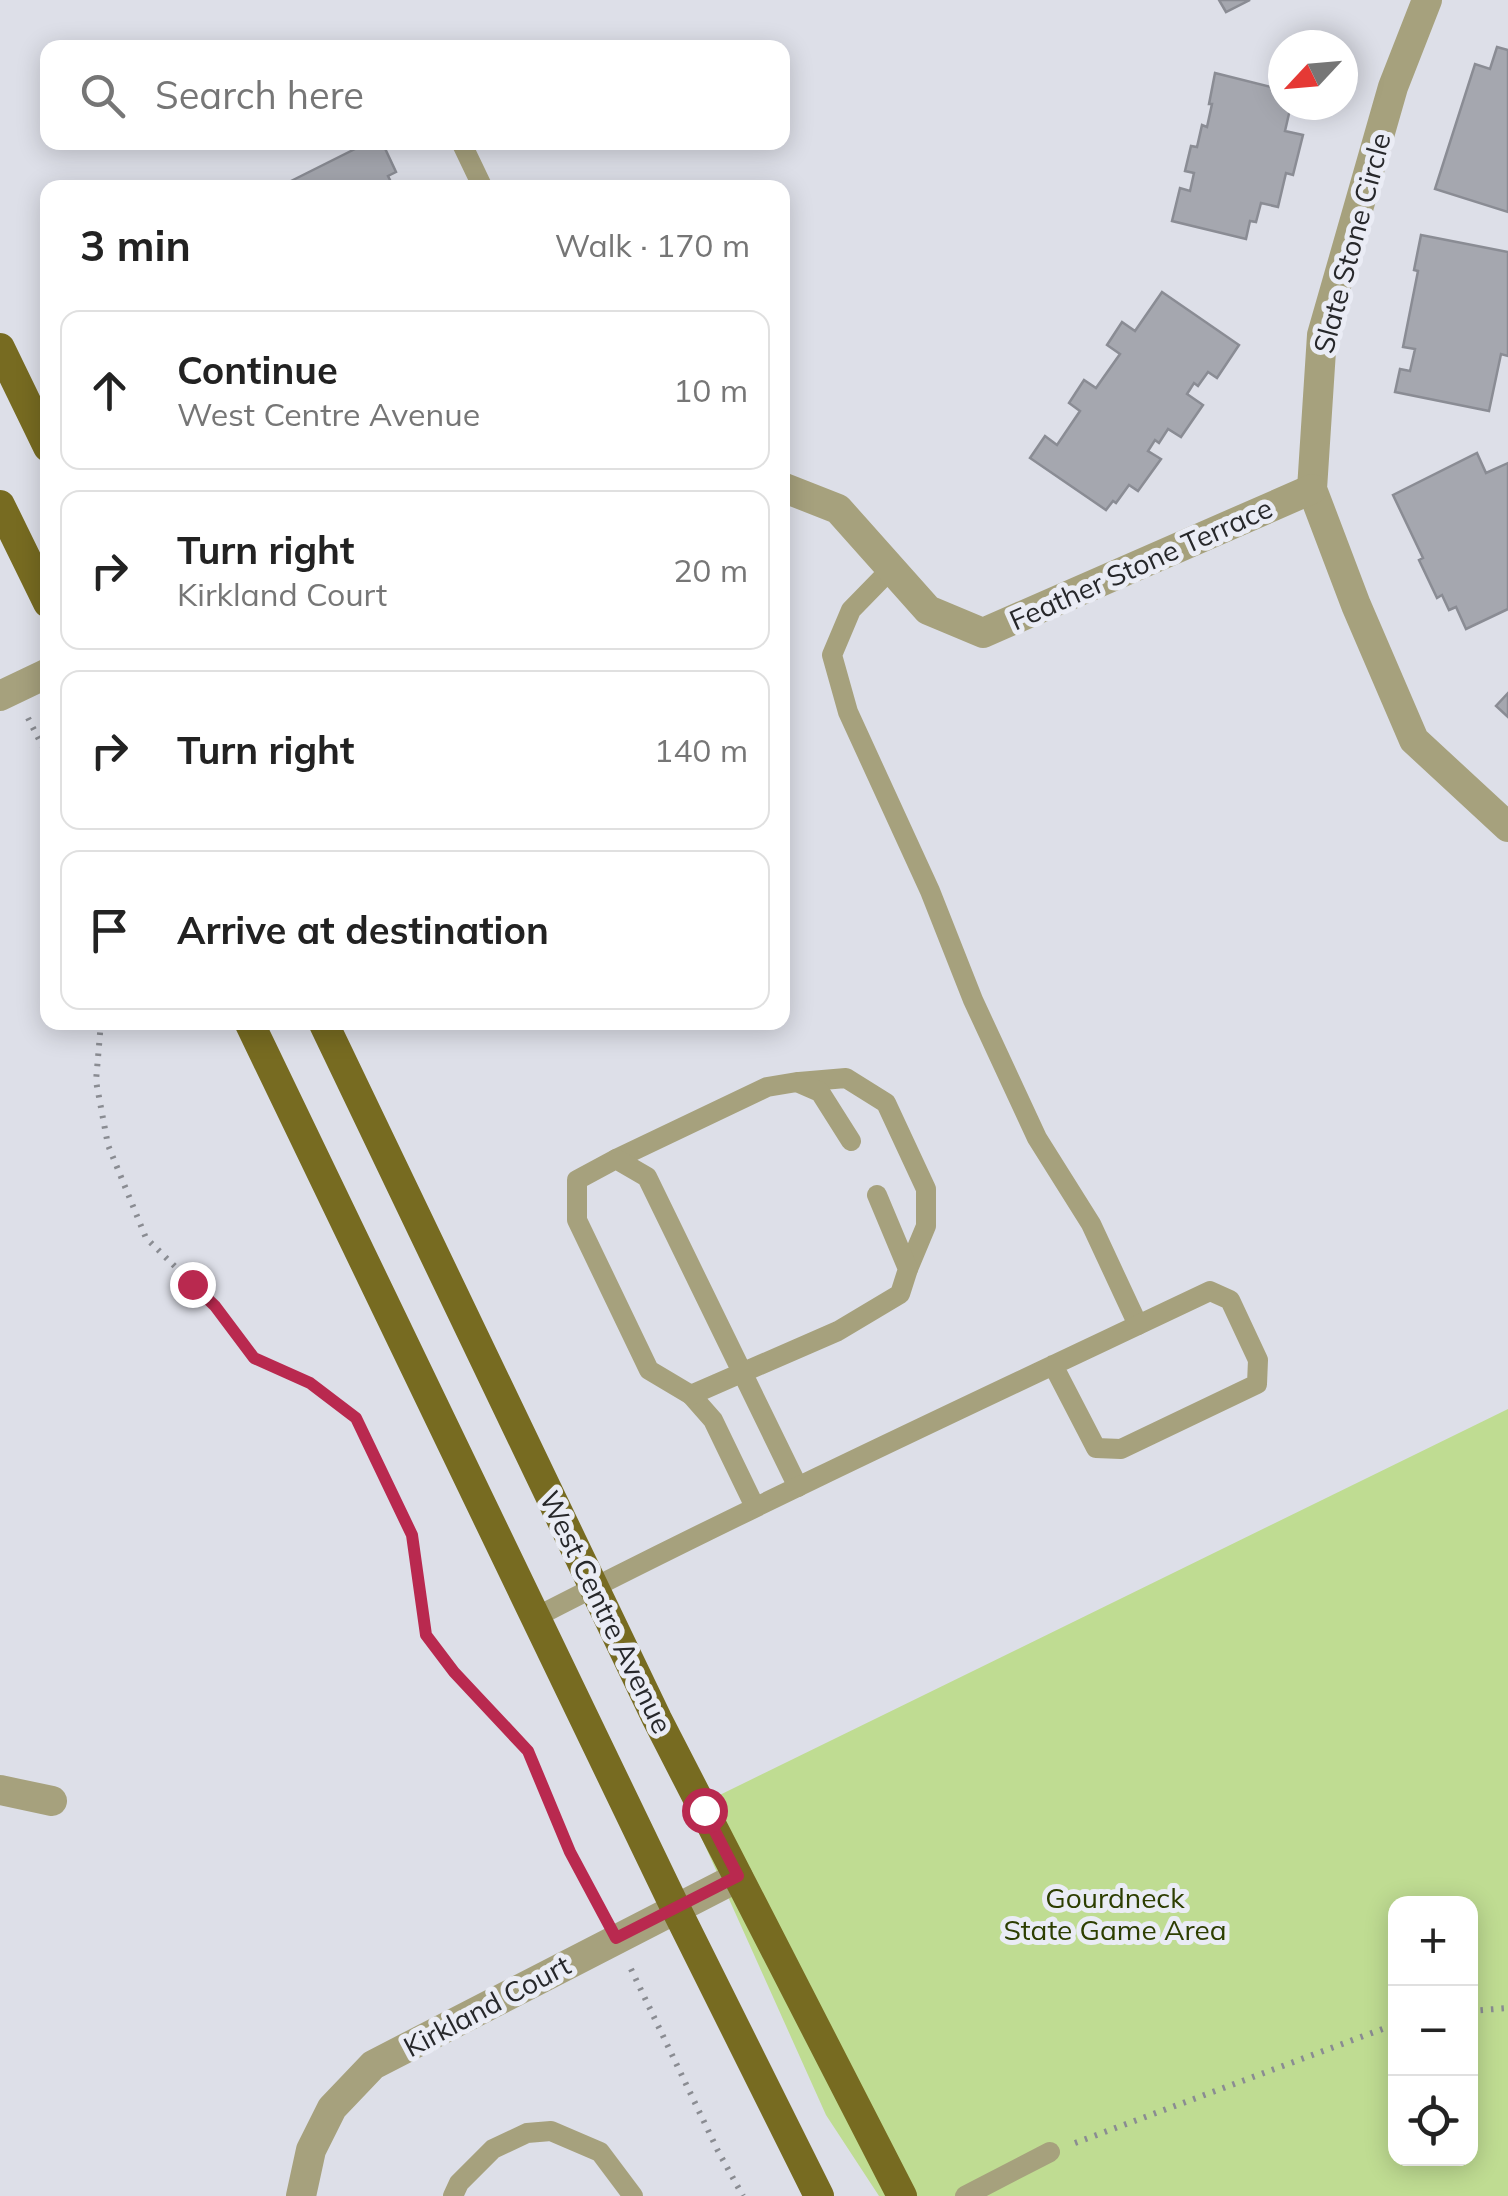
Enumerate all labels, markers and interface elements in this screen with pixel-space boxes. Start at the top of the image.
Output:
north arrow [1268,30,1358,120]
search box [40,40,790,150]
icon: search [75,68,130,123]
text: Search here [155,71,364,119]
street label: Slate Stone Circle [1305,129,1398,357]
text: 3 min [80,219,191,272]
text: Walk · 170 m [555,225,750,265]
text: Continue [177,346,338,394]
icon: ahead [82,363,137,418]
text: 10 m [673,370,748,410]
text: West Centre Avenue [177,394,480,434]
street label: Feather Stone Terrace [1004,490,1278,637]
text: Turn right [177,526,354,574]
icon: right [82,543,137,598]
text: 20 m [673,550,748,590]
text: Kirkland Court [177,574,387,614]
icon: right [82,723,137,778]
text: Turn right [177,726,354,774]
text: 140 m [654,730,748,770]
icon: arrive [82,903,137,958]
text: Arrive at destination [177,906,549,954]
route end [170,1262,216,1308]
street label: West Centre Avenue [533,1485,680,1739]
route start [682,1788,728,1834]
park label: Gourdneck State Game Area [1003,1880,1227,1947]
map controls [1388,1896,1478,2166]
button: + [1388,1896,1478,1986]
street label: Kirkland Court [397,1947,576,2064]
button: − [1388,1986,1478,2076]
button: locate [1388,2076,1478,2166]

